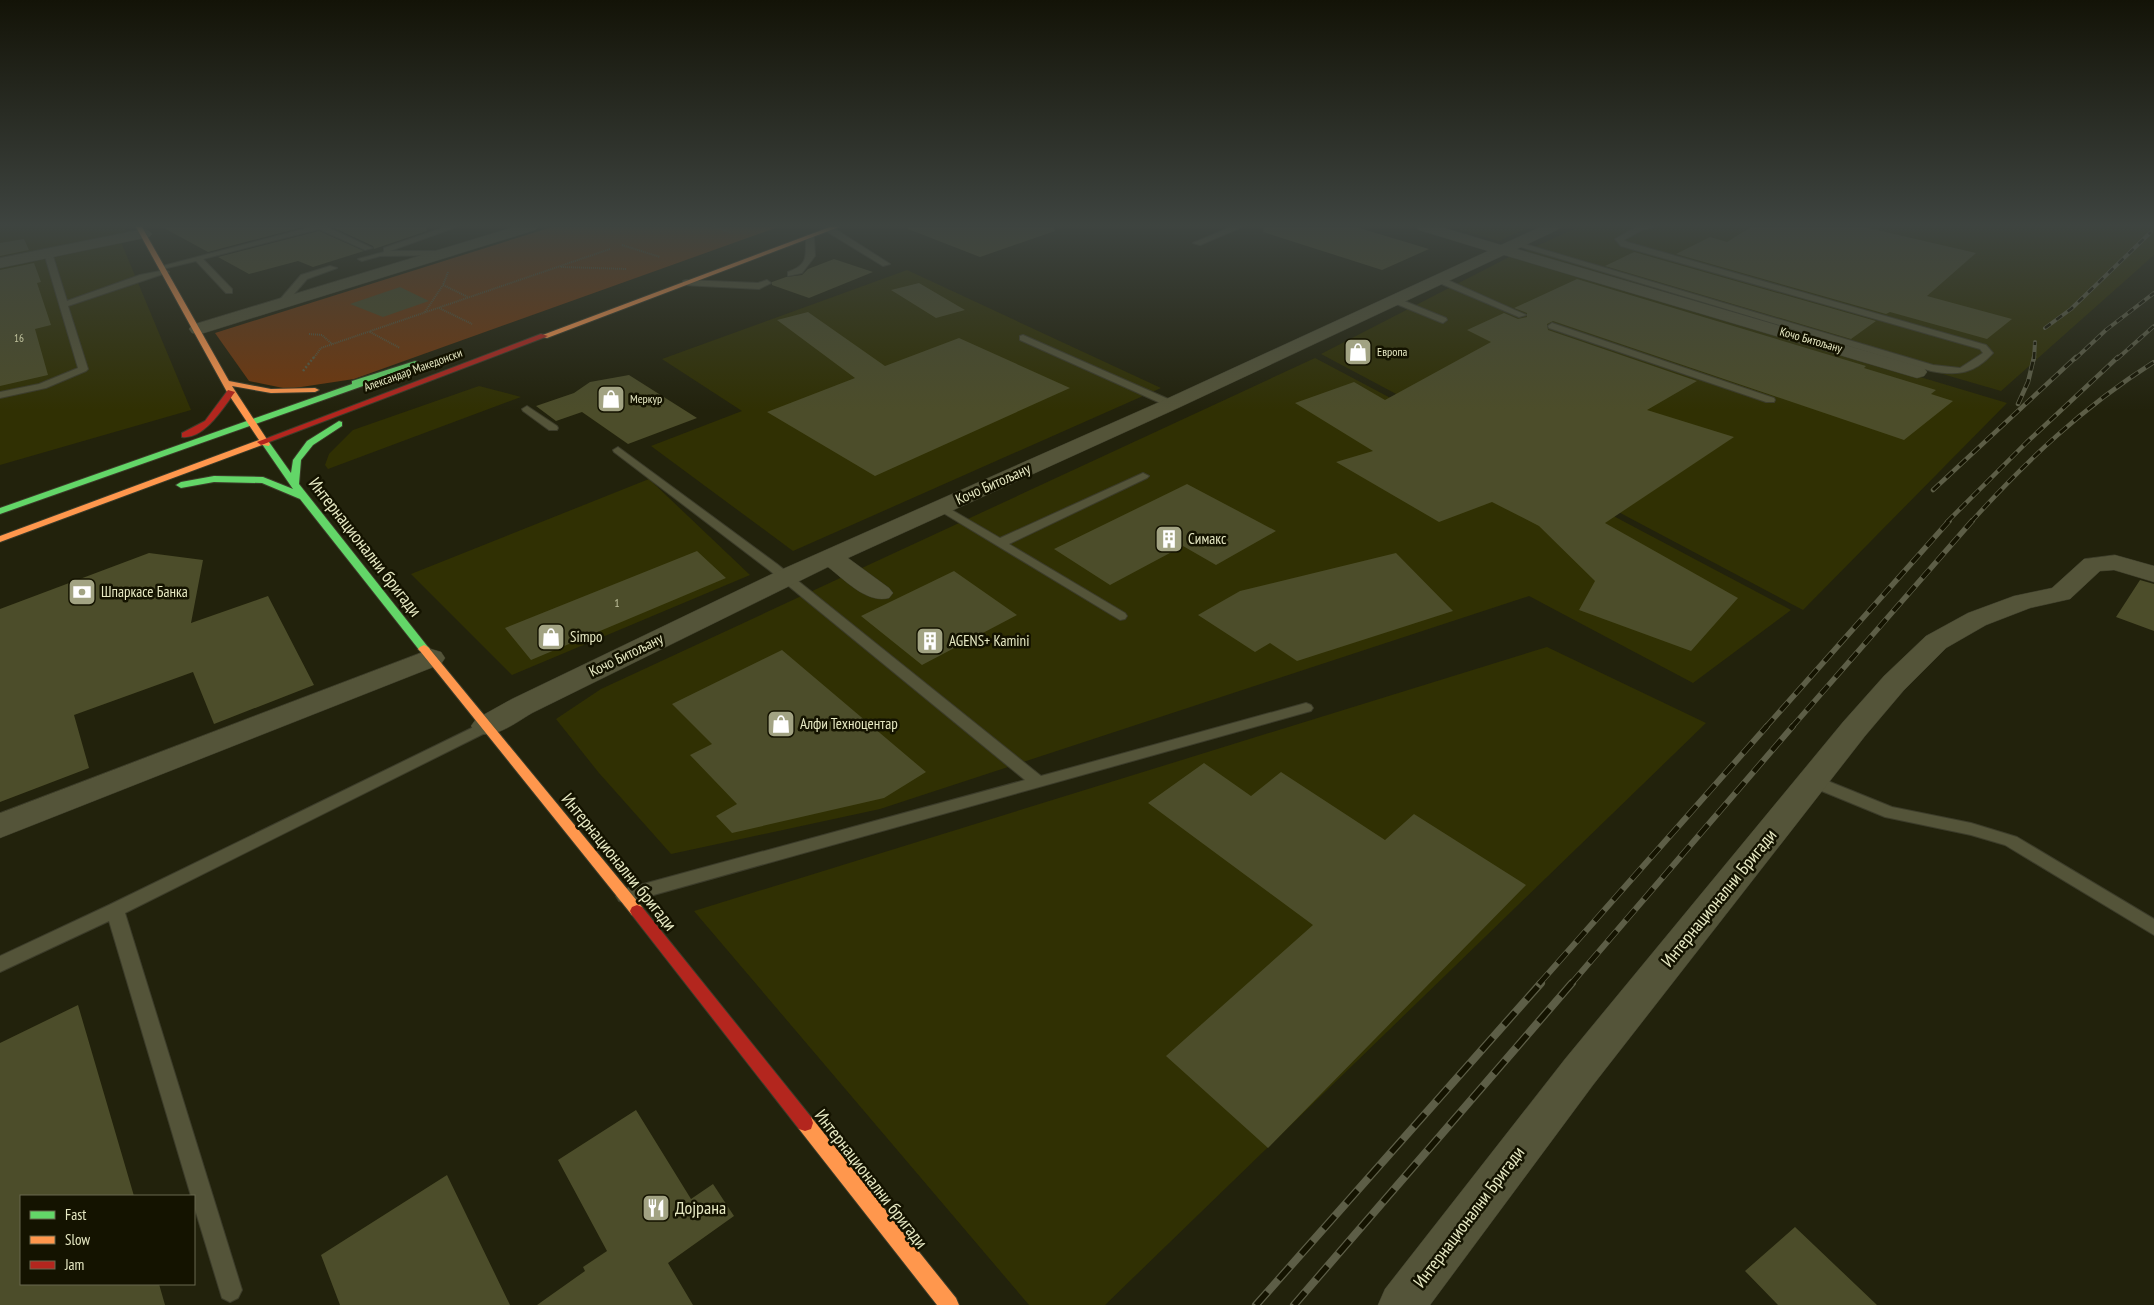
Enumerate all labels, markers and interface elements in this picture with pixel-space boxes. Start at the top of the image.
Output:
street label: Кочо Битољану [1778,323,1845,356]
house number: 16 [14,331,24,345]
shop icon: Европа [1343,337,1373,367]
place label: Европа [1377,344,1408,359]
street label: Александар Македонски [362,345,464,394]
shop icon: Меркур [596,384,626,414]
place label: Меркур [630,391,662,406]
street label: Кочо Битољану [952,458,1034,509]
street label: Интернационални бригади [304,472,427,621]
building icon: Симакс [1154,524,1184,554]
place label: Симакс [1188,529,1227,548]
bank icon: Шпаркасе Банка [67,577,97,607]
place label: Шпаркасе Банка [101,582,188,601]
house number: 1 [614,595,620,610]
shop icon: Simpo [536,622,566,652]
building icon: AGENS+ Kamini [915,626,945,656]
place label: Simpo [570,627,602,646]
street label: Кочо Битољану [586,628,666,681]
place label: AGENS+ Kamini [949,631,1029,650]
shop icon: Алфи Техноцентар [766,709,796,739]
place label: Алфи Техноцентар [800,714,898,733]
street label: Интернационални бригади [557,788,682,935]
street label: Интернационални Бригади [1656,824,1781,971]
street label: Интернационални бригади [810,1104,933,1253]
street label: Интернационални Бригади [1408,1141,1529,1292]
restaurant icon: Дојрана [641,1193,671,1223]
legend [20,1195,195,1285]
place label: Дојрана [675,1196,726,1219]
text: Fast [65,1205,86,1224]
text: Slow [65,1230,90,1249]
text: Jam [64,1255,84,1274]

